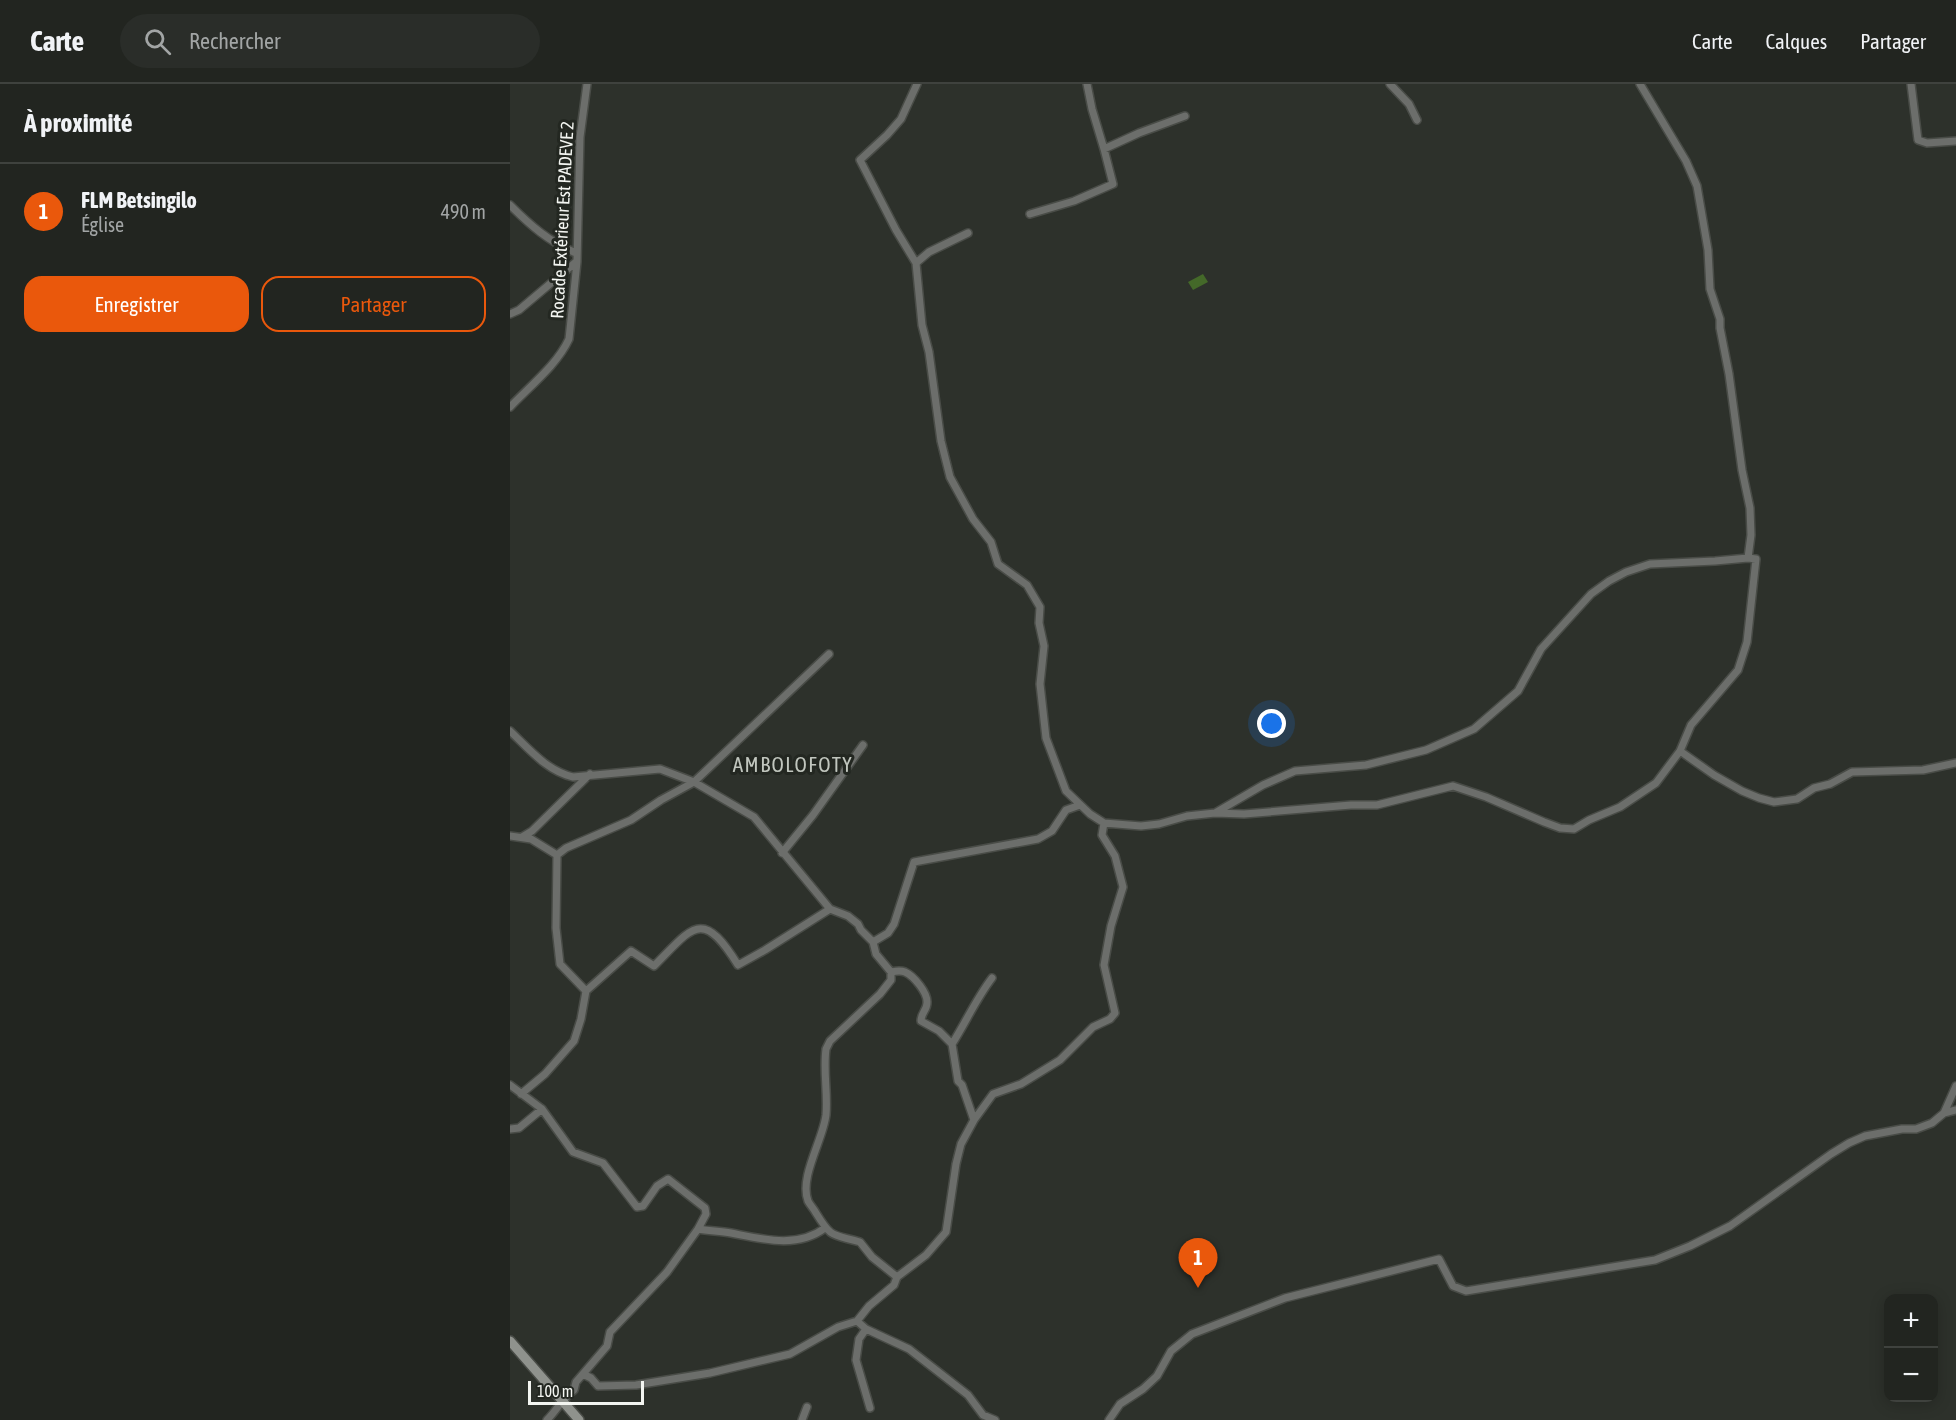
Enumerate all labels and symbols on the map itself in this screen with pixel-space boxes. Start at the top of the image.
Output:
street label: Rocade Extérieur Est PADEVE 2 [546,121,578,319]
your location [1257,709,1286,738]
district label: AMBOLOFOTY [733,752,853,776]
pin: 1 [1178,1238,1218,1288]
scale bar [528,1378,644,1406]

